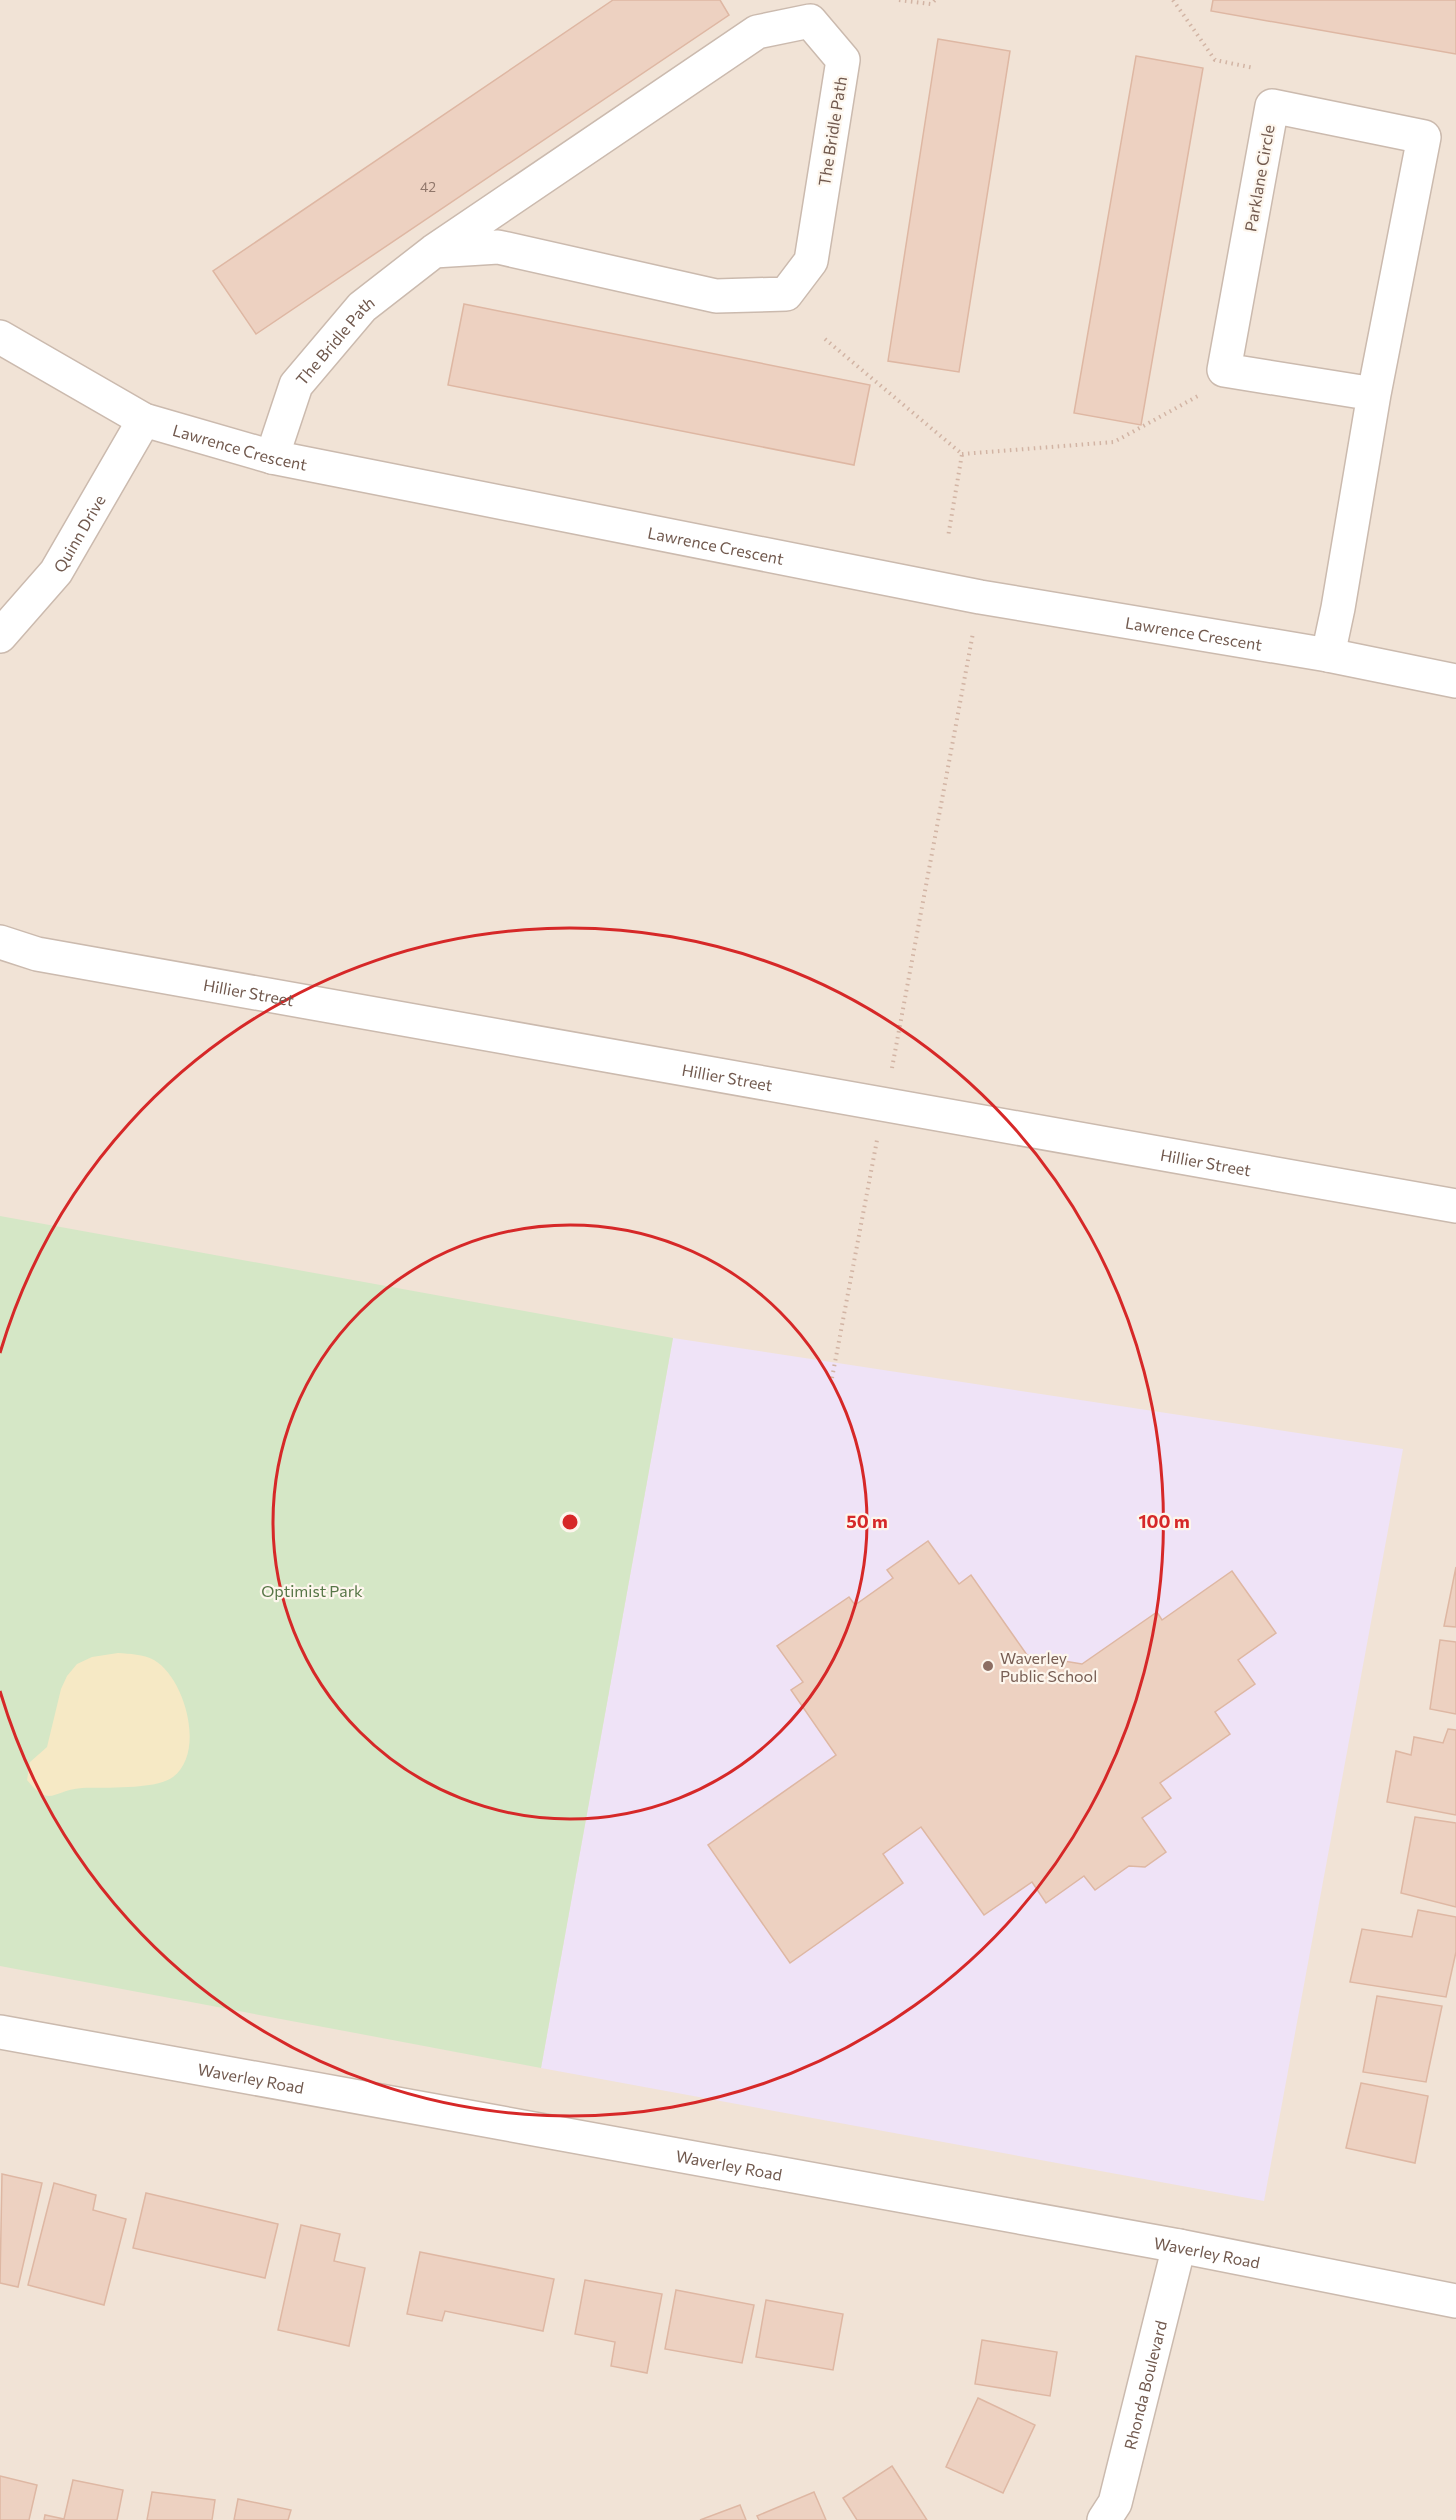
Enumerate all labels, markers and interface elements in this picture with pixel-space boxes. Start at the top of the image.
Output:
street label: The Bridle Path [814,75,850,187]
street label: Parklane Circle [1240,123,1278,233]
house number: 42 [420,178,436,195]
street label: The Bridle Path [291,292,378,388]
street label: Lawrence Crescent [171,419,309,473]
street label: Quinn Drive [49,491,108,575]
street label: Lawrence Crescent [646,522,786,568]
street label: Lawrence Crescent [1124,612,1264,653]
street label: Hillier Street [202,974,296,1009]
street label: Hillier Street [681,1059,774,1094]
street label: Hillier Street [1159,1144,1253,1179]
text: 50 m [846,1510,888,1532]
text: 100 m [1138,1510,1190,1532]
centre of rings [560,1512,580,1532]
park label: Optimist Park [261,1581,363,1600]
place label: Waverley Public School [1000,1648,1097,1685]
marker: Waverley Public School [981,1659,995,1673]
street label: Waverley Road [196,2059,306,2096]
street label: Waverley Road [674,2145,784,2183]
street label: Waverley Road [1153,2232,1262,2271]
street label: Rhonda Boulevard [1119,2318,1170,2451]

